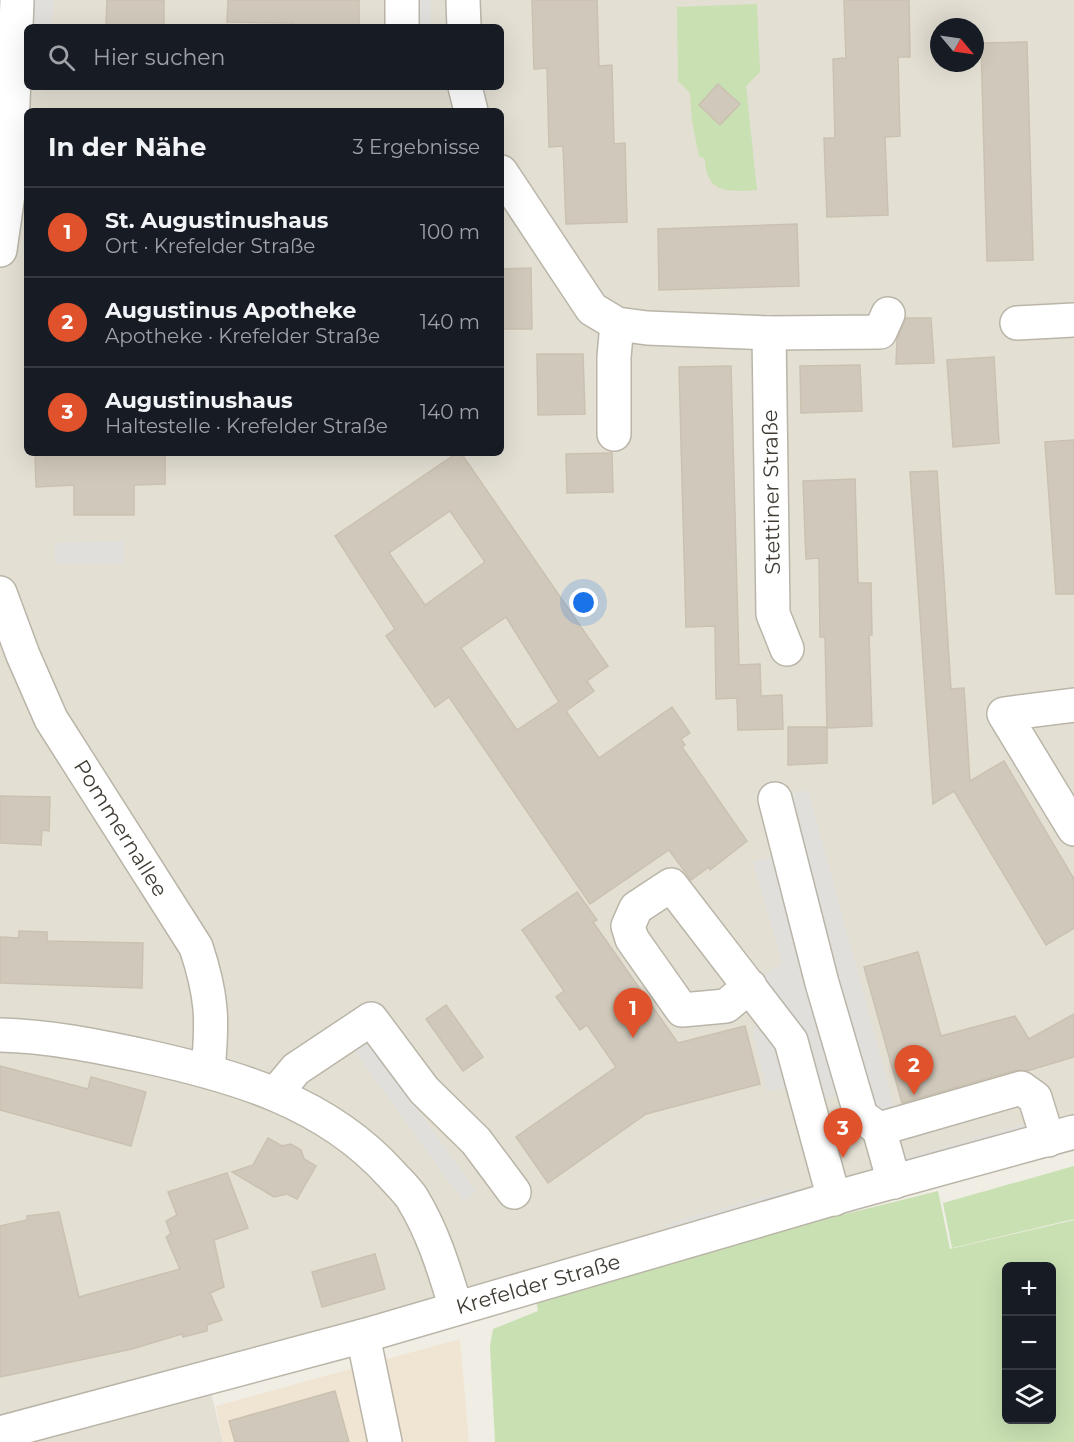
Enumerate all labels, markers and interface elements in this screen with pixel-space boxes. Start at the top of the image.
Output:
north arrow [930,18,984,72]
search box [24,24,504,90]
icon: search [45,41,78,74]
text: Hier suchen [93,44,225,71]
text: In der Nähe [48,131,206,163]
text: 3 Ergebnisse [352,135,480,159]
text: St. Augustinushaus [105,207,329,234]
text: 1 [64,220,71,244]
text: 100 m [420,220,480,244]
text: Ort · Krefelder Straße [105,234,315,258]
text: Augustinus Apotheke [105,297,356,324]
text: 2 [62,310,73,334]
text: 140 m [420,310,480,334]
text: Apotheke · Krefelder Straße [105,324,380,348]
text: Augustinushaus [105,387,293,414]
text: 3 [62,400,73,424]
text: 140 m [420,400,480,424]
street label: Stettiner Straße [757,409,785,575]
text: Haltestelle · Krefelder Straße [105,414,388,438]
your location [569,588,598,617]
street label: Pommernallee [69,755,173,901]
pin: 1 [614,988,652,1038]
pin: 2 [894,1046,934,1095]
pin: 3 [824,1108,862,1158]
street label: Krefelder Straße [453,1249,623,1319]
map controls [1002,1262,1056,1424]
button: + [1002,1262,1056,1316]
button: − [1002,1316,1056,1370]
button: layers [1002,1370,1056,1424]

